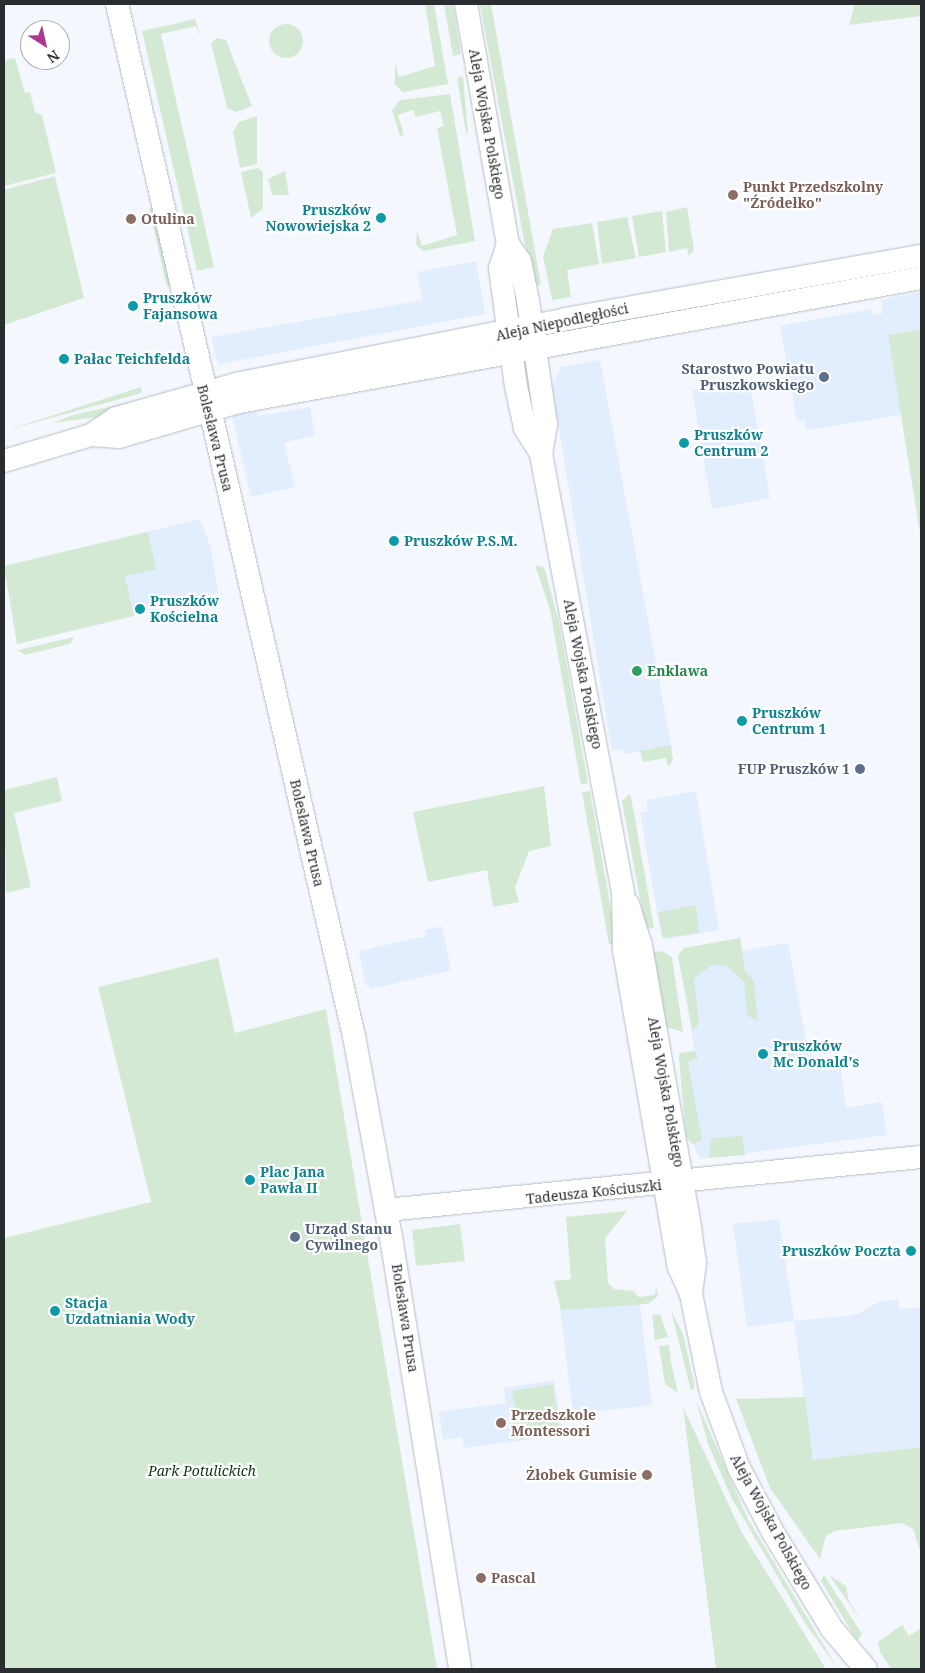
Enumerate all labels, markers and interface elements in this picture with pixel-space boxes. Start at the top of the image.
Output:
north arrow [20,20,70,70]
text: N [43,46,63,68]
street label: Aleja Wojska Polskiego [465,47,509,201]
place label: Punkt Przedszkolny "Źródełko" [743,179,883,212]
marker: Punkt Przedszkolny "Źródełko" [727,189,739,201]
place label: Pruszków Nowowiejska 2 [265,202,371,234]
place label: Otulina [141,211,195,227]
marker: Pruszków Nowowiejska 2 [375,212,387,224]
marker: Otulina [125,213,137,225]
place label: Pruszków Fajansowa [143,290,218,322]
marker: Pruszków Fajansowa [127,300,139,312]
street label: Aleja Niepodległości [494,300,630,344]
place label: Pałac Teichfelda [74,351,190,367]
marker: Pałac Teichfelda [58,353,70,365]
place label: Starostwo Powiatu Pruszkowskiego [681,361,814,394]
marker: Starostwo Powiatu Pruszkowskiego [818,371,830,383]
street label: Bolesława Prusa [194,383,236,493]
place label: Pruszków Centrum 2 [694,427,768,460]
marker: Pruszków Centrum 2 [678,437,690,449]
place label: Pruszków P.S.M. [404,533,518,549]
marker: Pruszków P.S.M. [388,535,400,547]
place label: Pruszków Kościelna [150,593,219,626]
street label: Aleja Wojska Polskiego [560,598,606,750]
marker: Pruszków Kościelna [134,603,146,615]
place label: Enklawa [647,663,708,679]
marker: Enklawa [631,665,643,677]
place label: Pruszków Centrum 1 [752,705,826,738]
marker: Pruszków Centrum 1 [736,715,748,727]
place label: FUP Pruszków 1 [738,761,850,777]
marker: FUP Pruszków 1 [854,763,866,775]
street label: Bolesława Prusa [286,778,328,888]
street label: Aleja Wojska Polskiego [644,1015,688,1169]
place label: Pruszków Mc Donald's [773,1038,859,1070]
marker: Pruszków Mc Donald's [757,1048,769,1060]
place label: Plac Jana Pawła II [260,1164,325,1196]
marker: Plac Jana Pawła II [244,1174,256,1186]
street label: Tadeusza Kościuszki [525,1177,663,1207]
place label: Urząd Stanu Cywilnego [305,1221,392,1254]
marker: Urząd Stanu Cywilnego [289,1231,301,1243]
place label: Pruszków Poczta [782,1243,901,1259]
marker: Pruszków Poczta [905,1245,917,1257]
street label: Bolesława Prusa [388,1263,422,1373]
place label: Stacja Uzdatniania Wody [65,1295,195,1328]
marker: Stacja Uzdatniania Wody [49,1305,61,1317]
place label: Przedszkole Montessori [511,1407,596,1440]
marker: Przedszkole Montessori [495,1417,507,1429]
street label: Aleja Wojska Polskiego [727,1451,815,1593]
park label: Park Potulickich [148,1463,256,1479]
place label: Żłobek Gumisie [526,1467,637,1483]
marker: Żłobek Gumisie [641,1469,653,1481]
place label: Pascal [491,1570,536,1586]
marker: Pascal [475,1572,487,1584]

